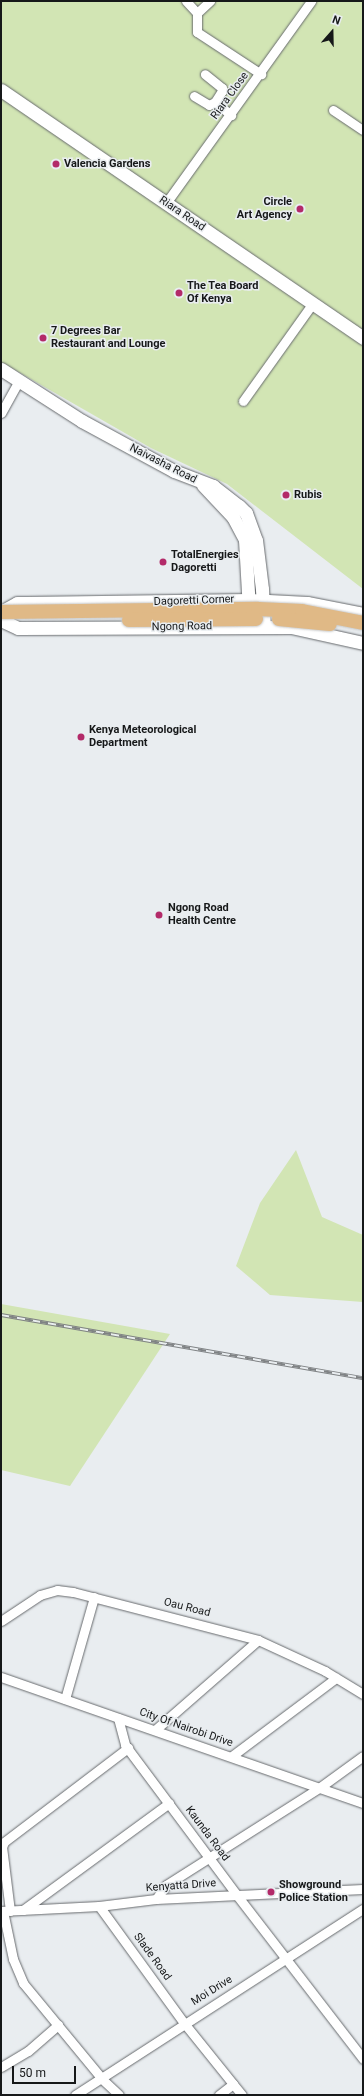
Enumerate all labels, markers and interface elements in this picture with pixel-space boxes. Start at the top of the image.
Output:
north arrow [312,12,352,52]
text: N [330,13,342,28]
street label: Riara Close [208,70,252,122]
place label: Valencia Gardens [64,157,150,171]
marker: Valencia Gardens [51,159,61,169]
street label: Riara Road [156,194,208,234]
place label: Circle Art Agency [237,196,292,222]
marker: Circle Art Agency [295,204,305,214]
place label: The Tea Board Of Kenya [187,280,259,306]
marker: The Tea Board Of Kenya [174,288,184,298]
place label: 7 Degrees Bar Restaurant and Lounge [51,325,165,351]
marker: 7 Degrees Bar Restaurant and Lounge [38,333,48,343]
street label: Naivasha Road [127,441,199,487]
place label: Rubis [294,488,322,502]
marker: Rubis [281,490,291,500]
place label: TotalEnergies Dagoretti [171,549,239,575]
marker: TotalEnergies Dagoretti [158,557,168,567]
street label: Dagoretti Corner [154,593,234,609]
street label: Ngong Road [152,620,212,634]
place label: Kenya Meteorological Department [89,724,196,750]
marker: Kenya Meteorological Department [76,732,86,742]
place label: Ngong Road Health Centre [168,902,236,928]
marker: Ngong Road Health Centre [153,909,165,921]
street label: Oau Road [162,1596,212,1620]
street label: City Of Nairobi Drive [137,1706,235,1750]
street label: Kaunda Road [182,1804,232,1864]
street label: Kenyatta Drive [145,1877,217,1895]
place label: Showground Police Station [279,1879,348,1905]
marker: Showground Police Station [266,1887,276,1897]
street label: Slade Road [130,1931,174,1983]
street label: Moi Drive [189,1973,235,2009]
scale bar [14,2058,78,2084]
text: 50 m [19,2066,46,2080]

